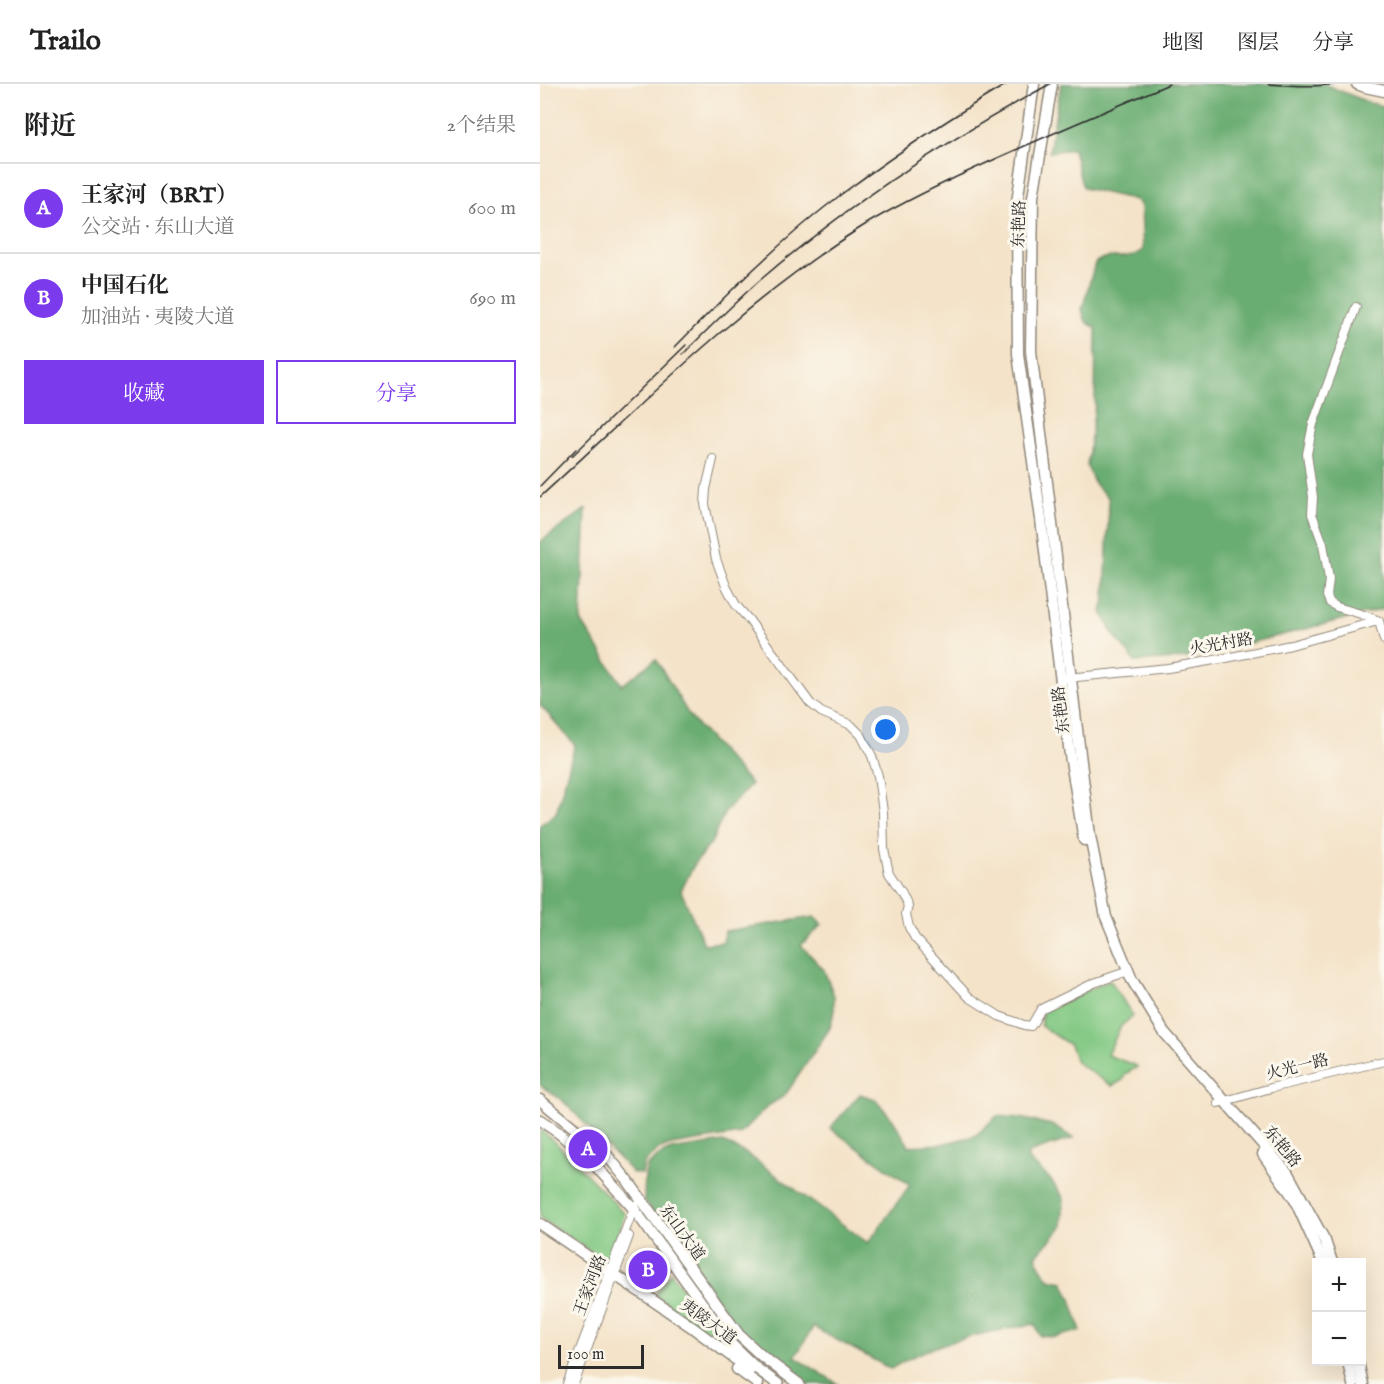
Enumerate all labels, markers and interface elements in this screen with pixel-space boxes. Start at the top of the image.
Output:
text: Trailo [30,24,101,59]
text: 地图 [1162,30,1204,57]
text: 图层 [1237,30,1279,57]
text: 分享 [1312,30,1354,57]
text: 附近 [24,110,76,143]
text: 2个结果 [447,113,516,138]
text: 王家河（BRT） [81,182,238,210]
text: A [37,196,50,221]
text: 600 m [468,196,516,221]
street label: 东艳路 [1009,200,1031,248]
text: 公交站 · 东山大道 [81,215,234,240]
text: 中国石化 [81,272,169,300]
text: B [37,286,50,311]
text: 690 m [469,286,516,311]
text: 加油站 · 夷陵大道 [81,305,234,330]
button: 收藏 [24,360,264,424]
button: 分享 [276,360,516,424]
street label: 火光村路 [1188,630,1255,660]
street label: 东艳路 [1049,685,1075,735]
your location [871,715,900,744]
street label: 火光一路 [1264,1050,1331,1085]
street label: 东艳路 [1258,1122,1305,1172]
pin: A [568,1126,608,1172]
street label: 东山大道 [654,1201,708,1265]
pin: B [628,1248,668,1292]
street label: 王家河路 [570,1252,612,1319]
map controls [1312,1258,1366,1366]
button: + [1312,1258,1366,1312]
street label: 夷陵大道 [676,1296,740,1350]
button: − [1312,1312,1366,1366]
scale bar [558,1342,644,1370]
text: 100 m [567,1345,604,1365]

